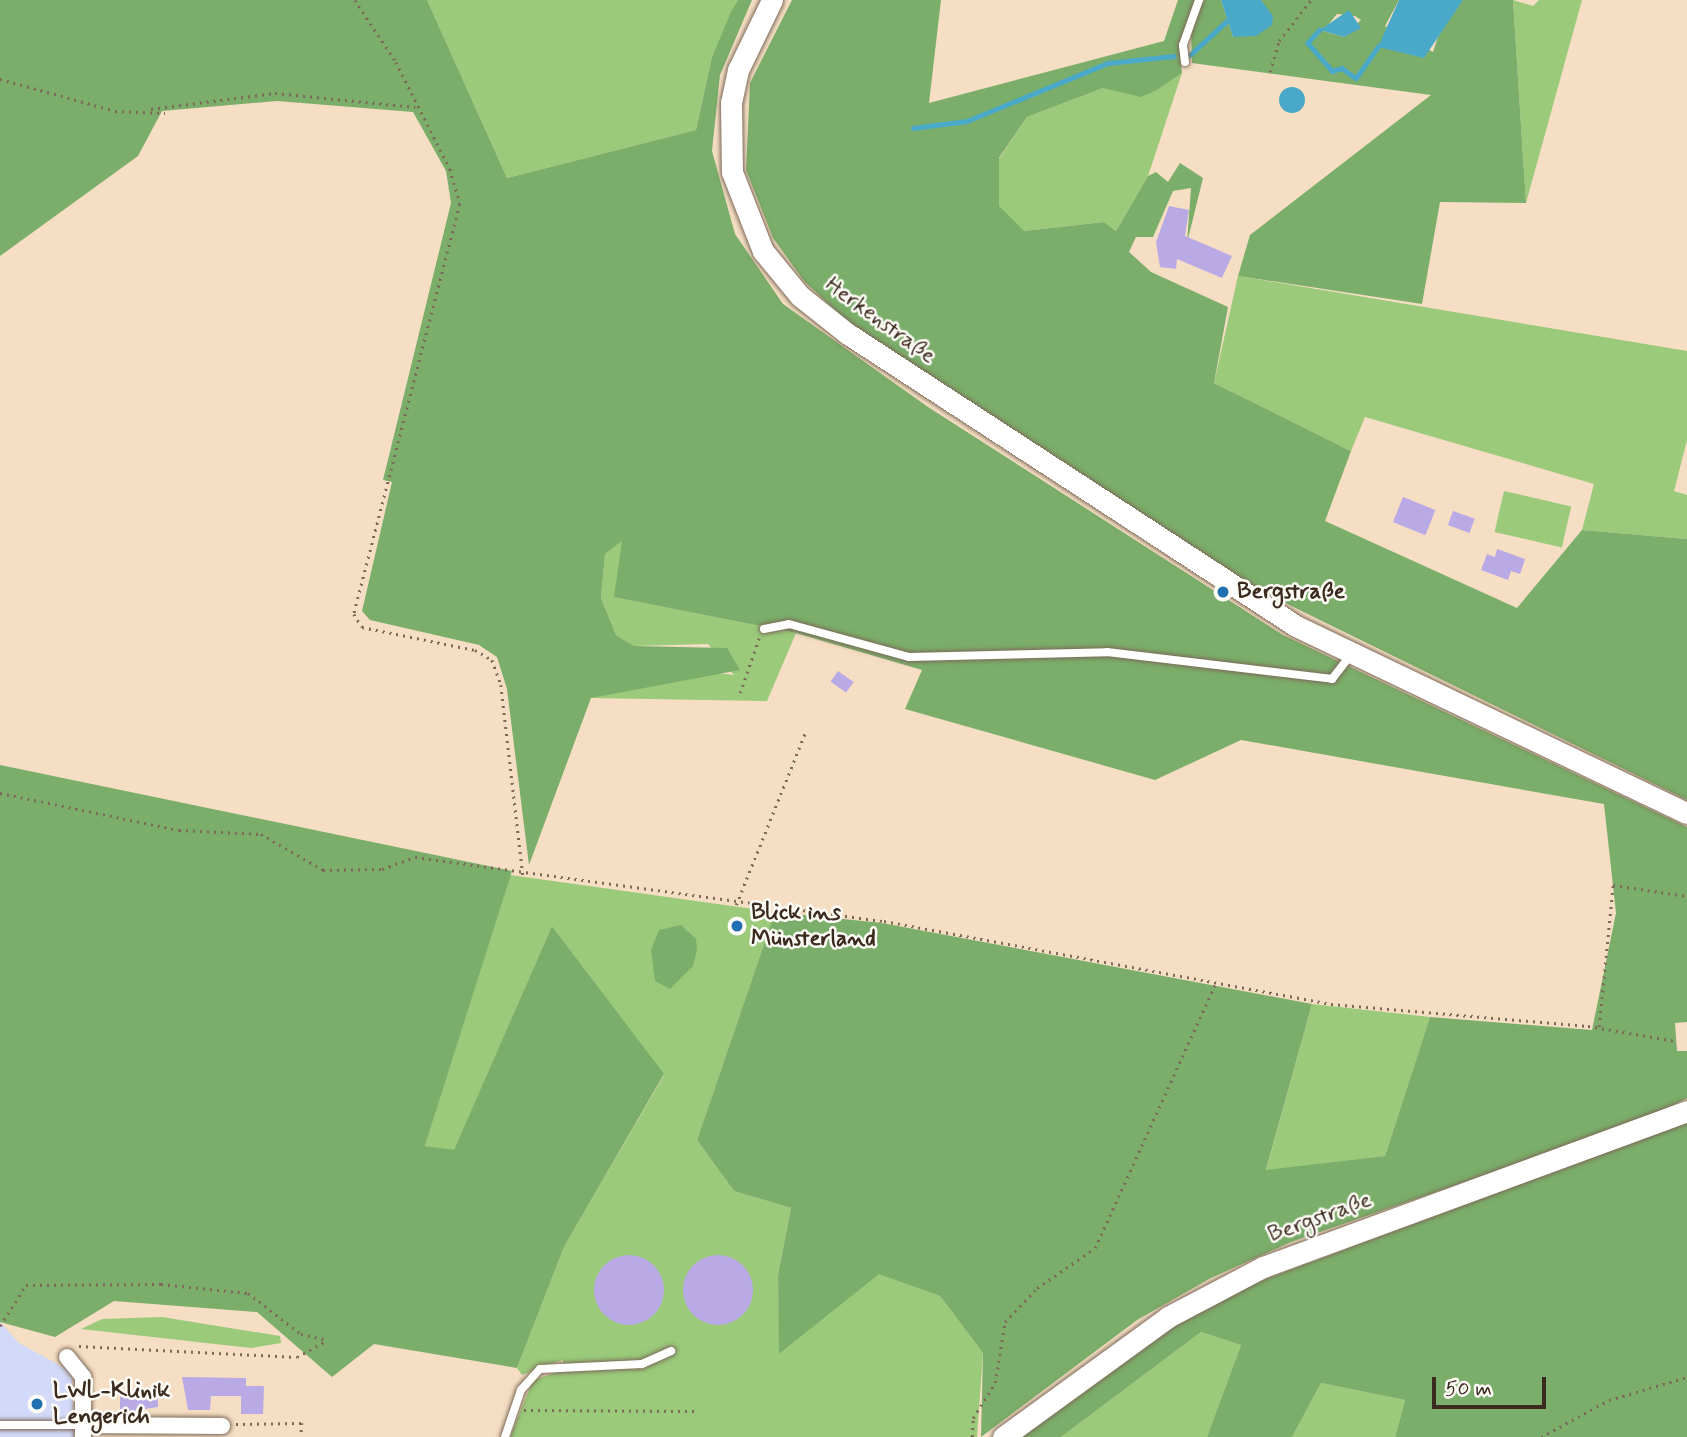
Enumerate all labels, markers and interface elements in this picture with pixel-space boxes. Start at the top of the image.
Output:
street label: Herkenstraße [819,272,941,370]
place label: Bergstraße [1237,578,1345,606]
marker: Bergstraße [1215,584,1231,600]
place label: Blick ins Münsterland [751,899,876,953]
marker: Blick ins Münsterland [729,918,745,934]
street label: Bergstraße [1264,1187,1376,1249]
scale bar [1435,1364,1549,1408]
text: 50 m [1445,1375,1492,1403]
place label: LWL-Klinik Lengerich [53,1377,170,1431]
marker: LWL-Klinik Lengerich [27,1394,47,1414]

